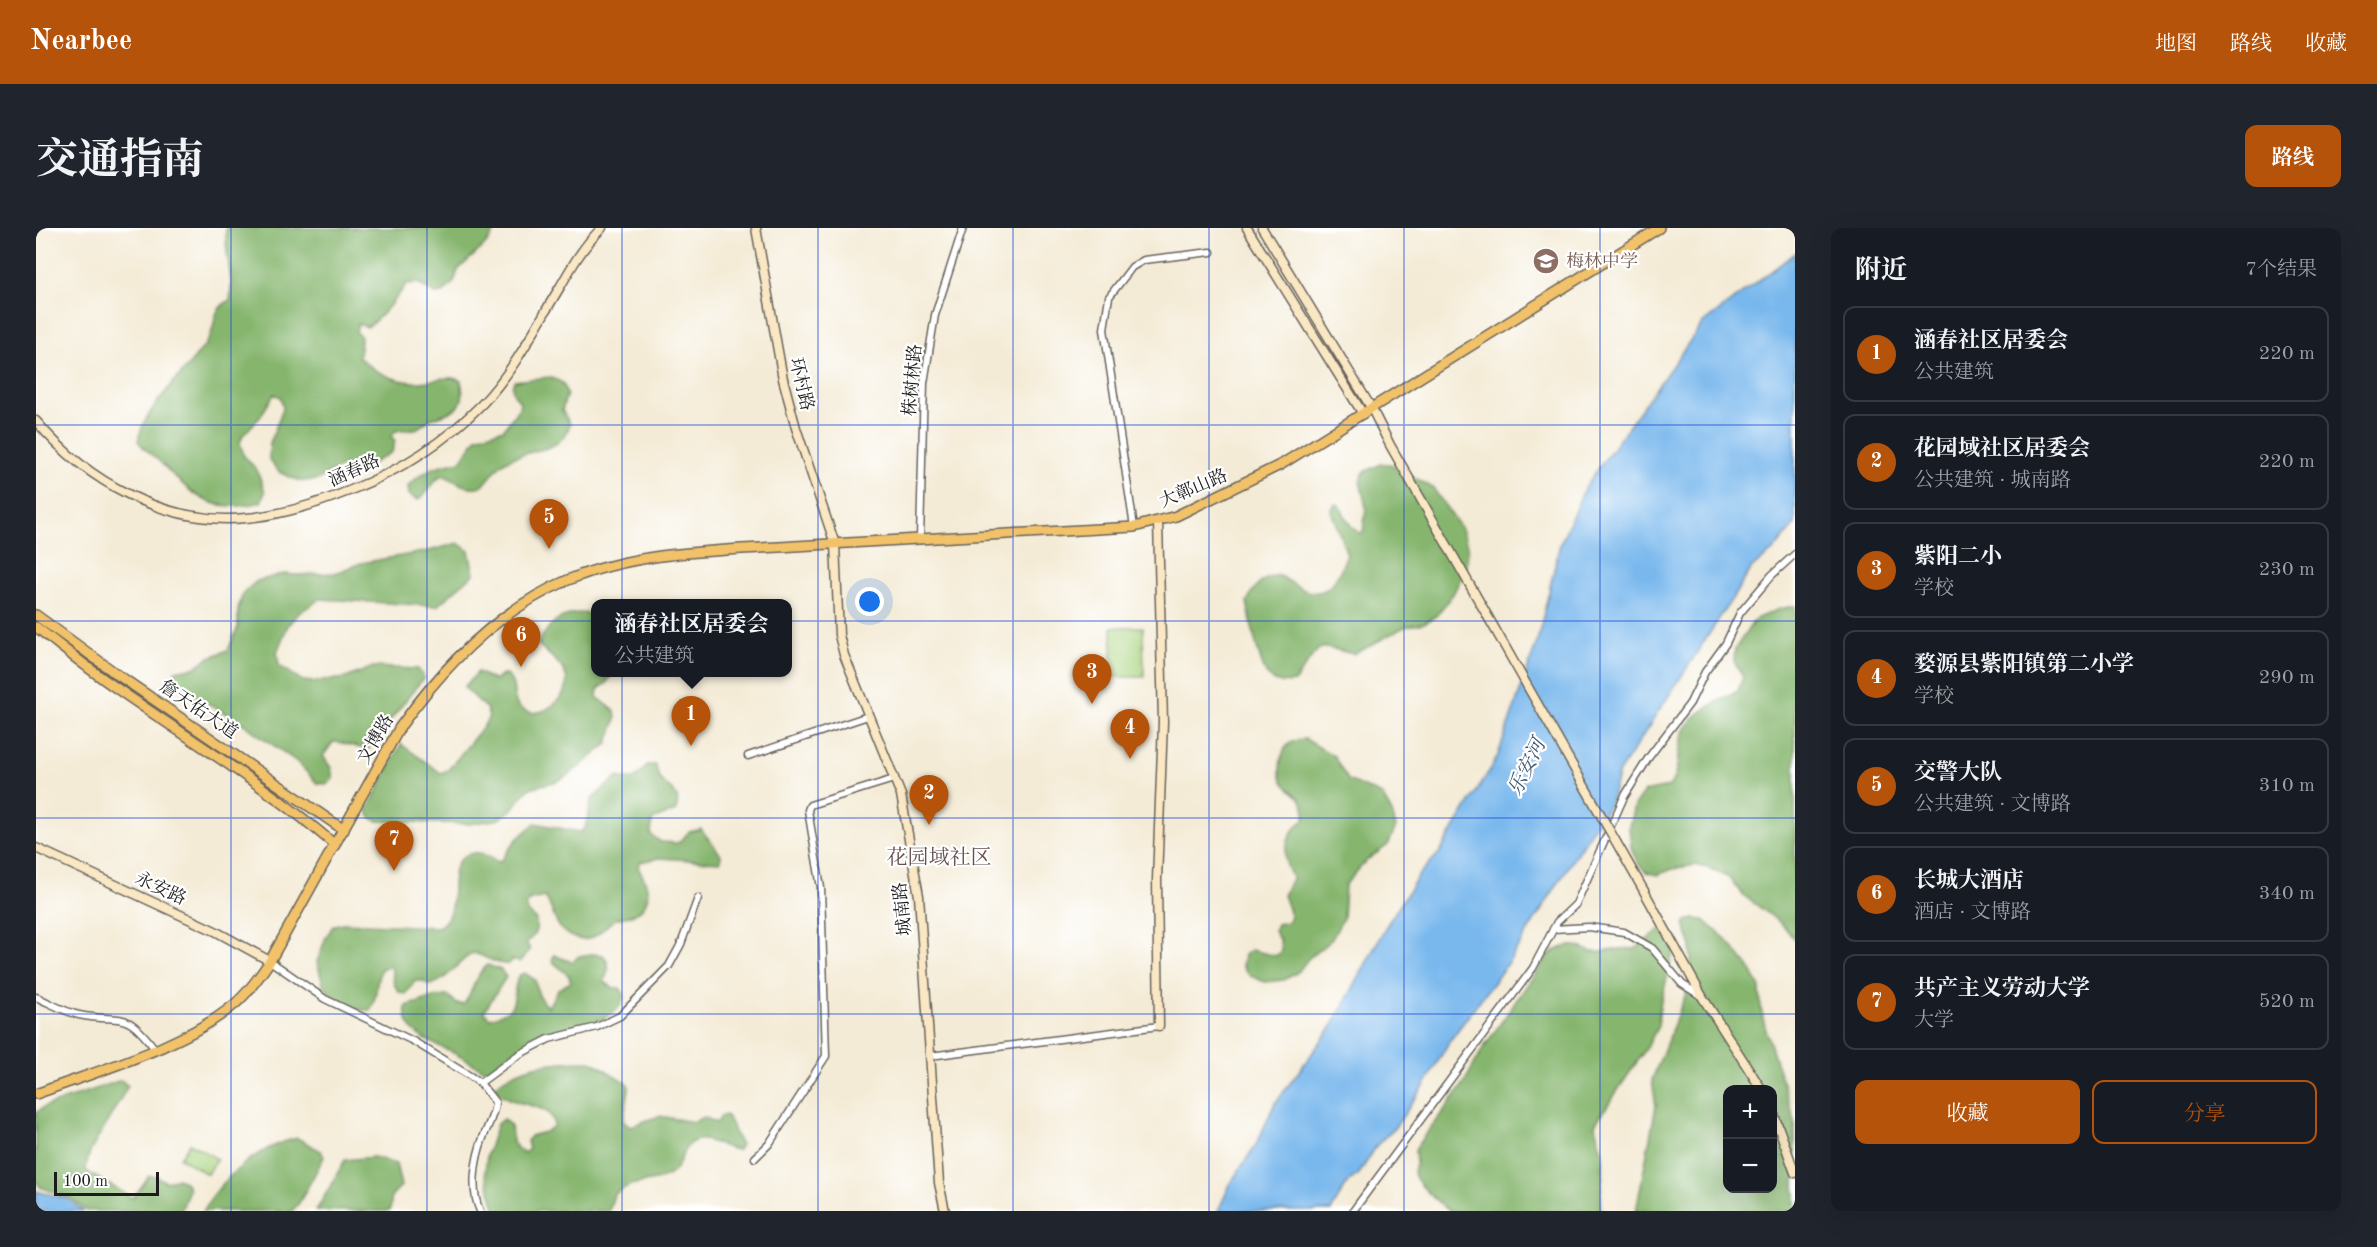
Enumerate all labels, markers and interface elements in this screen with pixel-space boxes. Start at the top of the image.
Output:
text: Nearbee [30,28,132,56]
text: 地图 [2155,34,2197,55]
text: 路线 [2230,34,2272,55]
text: 收藏 [2305,34,2347,55]
button: 路线 [2245,125,2341,187]
text: 交通指南 [36,141,204,183]
school or university icon: 梅林中学 [1531,246,1561,276]
place label: 梅林中学 [1566,251,1638,271]
text: 附近 [1855,258,1907,284]
text: 7个结果 [2245,260,2317,280]
text: 涵春社区居委会 [1914,330,2068,352]
street label: 株树林路 [899,343,925,417]
text: 1 [1871,344,1882,364]
text: 220 m [2259,344,2315,364]
street label: 环村路 [786,355,818,413]
text: 公共建筑 [1914,363,1994,383]
text: 花园域社区居委会 [1914,438,2090,460]
street label: 涵春路 [325,450,383,490]
text: 2 [1871,452,1882,472]
text: 220 m [2259,452,2315,472]
street label: 大鄣山路 [1156,465,1230,511]
text: 公共建筑 · 城南路 [1914,471,2071,491]
pin: 5 [530,500,568,549]
text: 紫阳二小 [1914,546,2002,568]
text: 3 [1871,560,1882,580]
text: 230 m [2259,560,2315,580]
text: 学校 [1914,579,1954,599]
your location [855,587,884,616]
popup [591,599,792,677]
text: 涵春社区居委会 [614,614,769,636]
pin: 6 [502,618,540,667]
text: 公共建筑 [614,647,694,667]
pin: 3 [1072,654,1112,704]
text: 婺源县紫阳镇第二小学 [1914,654,2134,676]
text: 4 [1871,668,1882,688]
text: 290 m [2259,668,2315,688]
street label: 詹天佑大道 [156,676,242,742]
text: 学校 [1914,687,1954,707]
pin: 1 [672,696,710,746]
pin: 4 [1110,710,1150,759]
street label: 文博路 [353,711,397,767]
water label: 乐安河 [1504,733,1551,799]
text: 交警大队 [1914,762,2002,784]
pin: 2 [910,776,948,825]
text: 5 [1871,776,1882,796]
text: 310 m [2259,776,2315,796]
text: 公共建筑 · 文博路 [1914,795,2071,815]
pin: 7 [374,822,414,871]
district label: 花园域社区 [887,846,992,869]
street label: 永安路 [132,868,190,908]
text: 长城大酒店 [1914,870,2024,892]
street label: 城南路 [889,881,915,937]
text: 6 [1871,884,1882,904]
text: 340 m [2259,884,2315,904]
text: 酒店 · 文博路 [1914,903,2031,923]
text: 共产主义劳动大学 [1914,978,2090,1000]
text: 7 [1871,992,1882,1012]
text: 520 m [2259,992,2315,1012]
text: 大学 [1914,1011,1954,1031]
button: 收藏 [1855,1080,2080,1144]
button: 分享 [2092,1080,2317,1144]
map controls [1723,1085,1777,1193]
button: + [1723,1085,1777,1139]
button: − [1723,1139,1777,1193]
scale bar [54,1169,159,1196]
text: 100 m [63,1174,108,1190]

